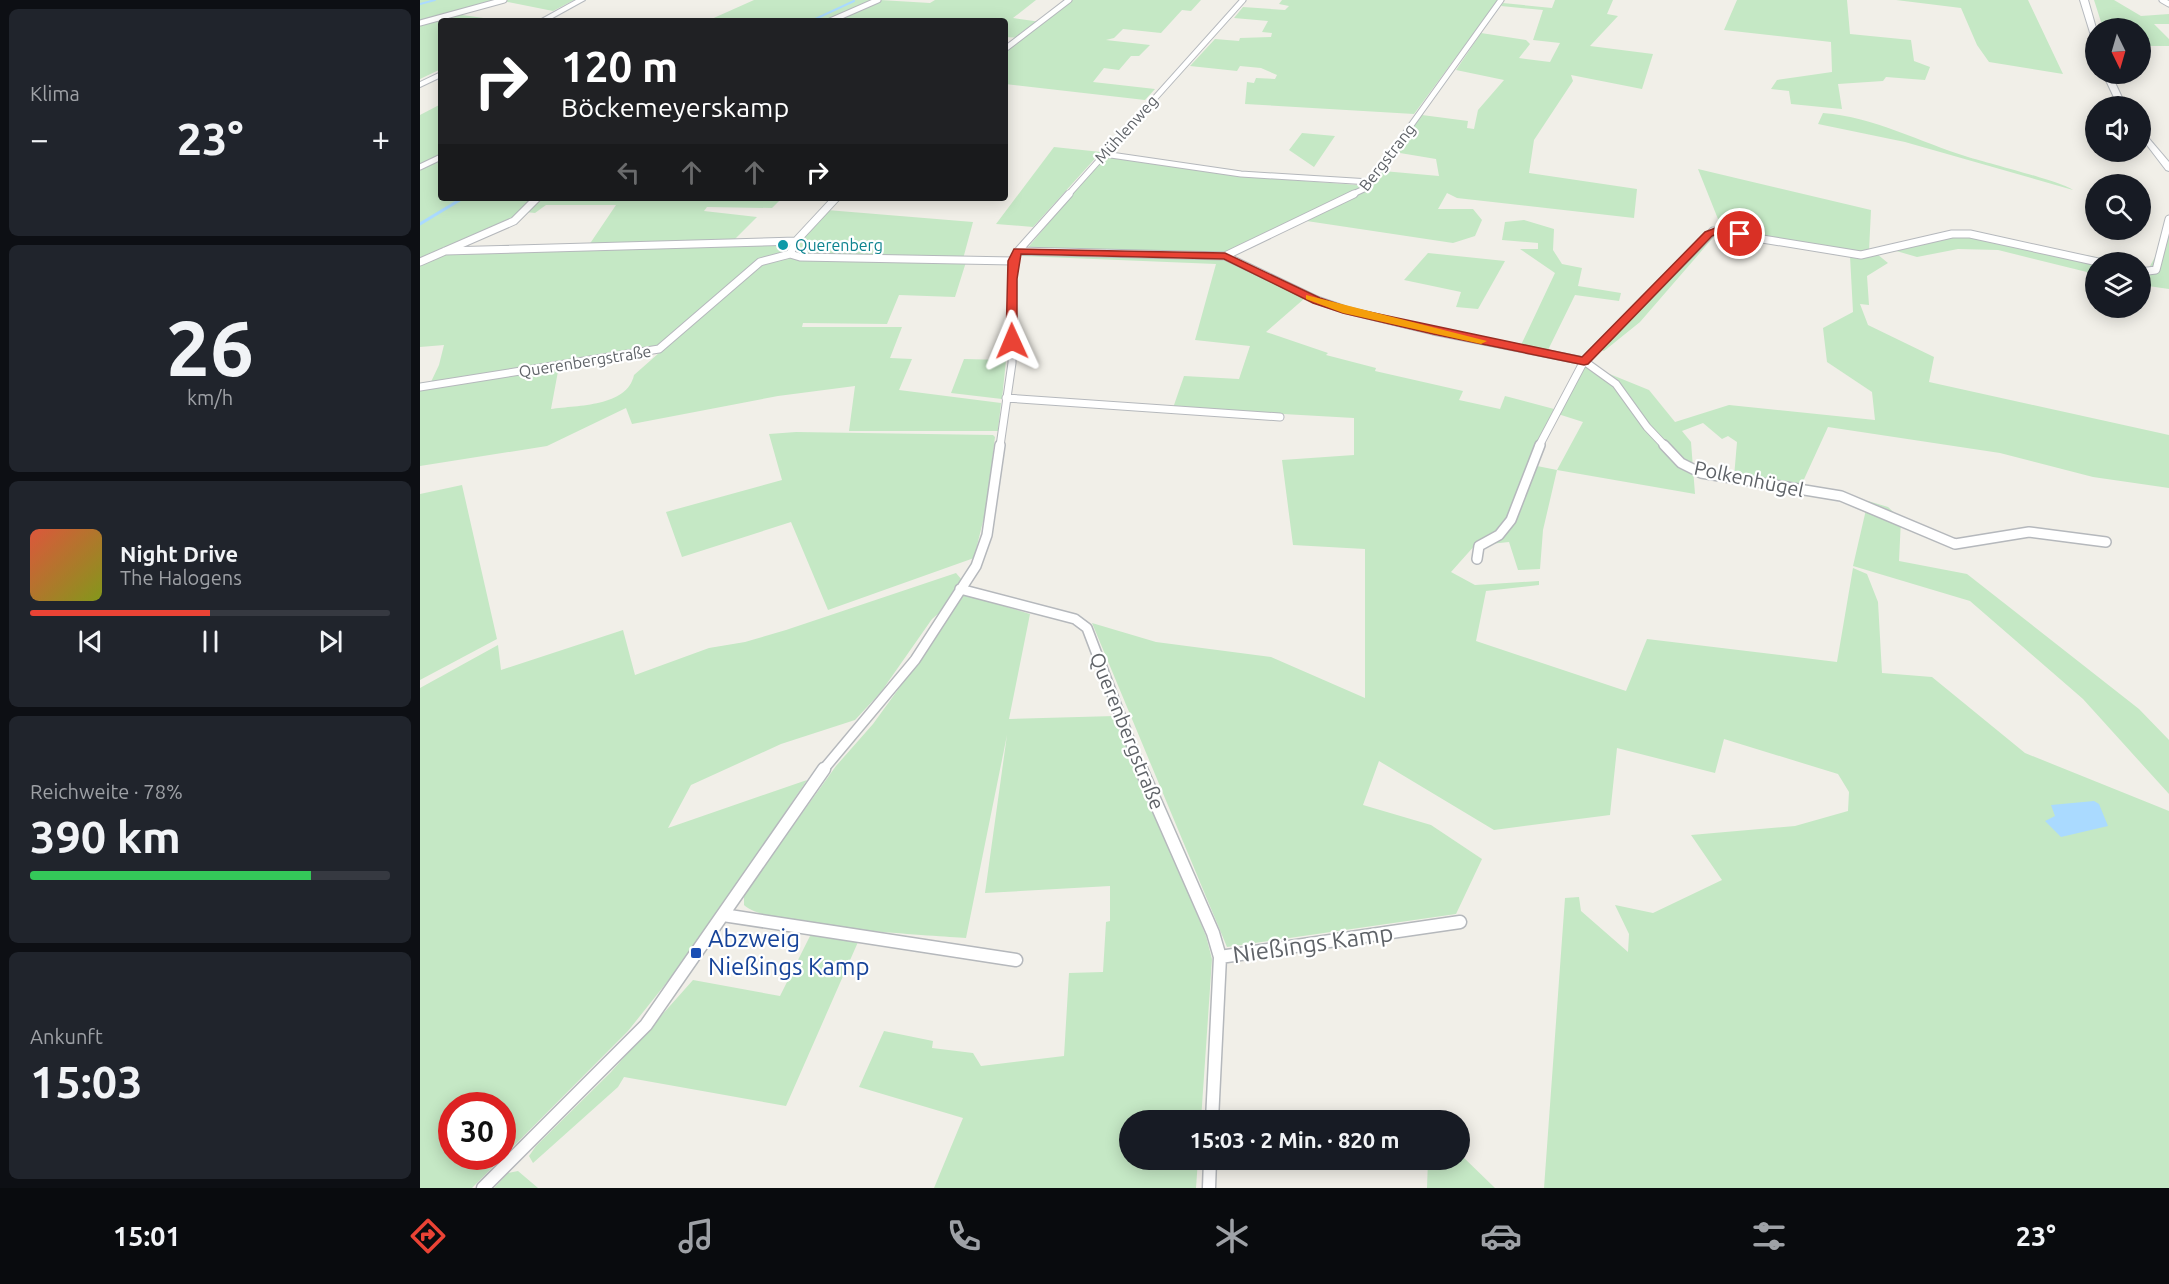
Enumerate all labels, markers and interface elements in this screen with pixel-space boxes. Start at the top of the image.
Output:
north arrow [2085,18,2151,84]
map controls [2085,18,2151,318]
icon: right [462,42,540,120]
text: 120 m [561,43,678,90]
text: Klima [30,82,80,105]
street label: Mühlenweg [1091,91,1161,167]
text: Böckemeyerskamp [561,92,789,122]
button: sound [2085,96,2151,162]
text: 23° [177,113,243,164]
text: − [30,120,49,157]
text: + [371,120,390,157]
street label: Bergstrang [1355,120,1419,194]
icon: left [612,156,645,189]
icon: ahead [675,156,708,189]
icon: ahead [738,156,771,189]
icon: right [801,156,834,189]
button: search [2085,174,2151,240]
pin [1714,208,1765,259]
icon: arrive [1723,217,1756,250]
place label: Querenberg [795,236,883,254]
marker: Querenberg [776,238,790,252]
button: layers [2085,252,2151,318]
text: 26 [166,303,254,391]
position arrow [980,309,1044,373]
street label: Querenbergstraße [518,342,652,380]
text: km/h [187,386,233,409]
street label: Polkenhügel [1692,456,1806,501]
text: Night Drive [120,541,238,566]
text: The Halogens [120,566,242,589]
icon: previous [74,625,107,658]
icon: pause [194,625,227,658]
icon: next [314,625,347,658]
street label: Querenbergstraße [1085,649,1169,813]
text: Reichweite · 78% [30,780,183,803]
text: 390 km [30,811,181,862]
street label: Nießings Kamp [1231,919,1395,968]
place label: Abzweig Nießings Kamp [708,925,870,980]
marker: Abzweig Nießings Kamp [689,946,703,960]
text: Ankunft [30,1025,103,1048]
text: 15:03 [30,1056,143,1107]
speed limit sign: 30 [438,1092,516,1170]
text: 15:03 · 2 Min. · 820 m [1190,1127,1399,1152]
icon: directions [407,1215,449,1257]
icon: music [675,1215,717,1257]
icon: phone [943,1215,985,1257]
icon: climate [1211,1215,1253,1257]
icon: car [1480,1215,1522,1257]
icon: filters [1748,1215,1790,1257]
text: 15:01 [113,1221,181,1251]
text: 23° [2016,1221,2056,1251]

